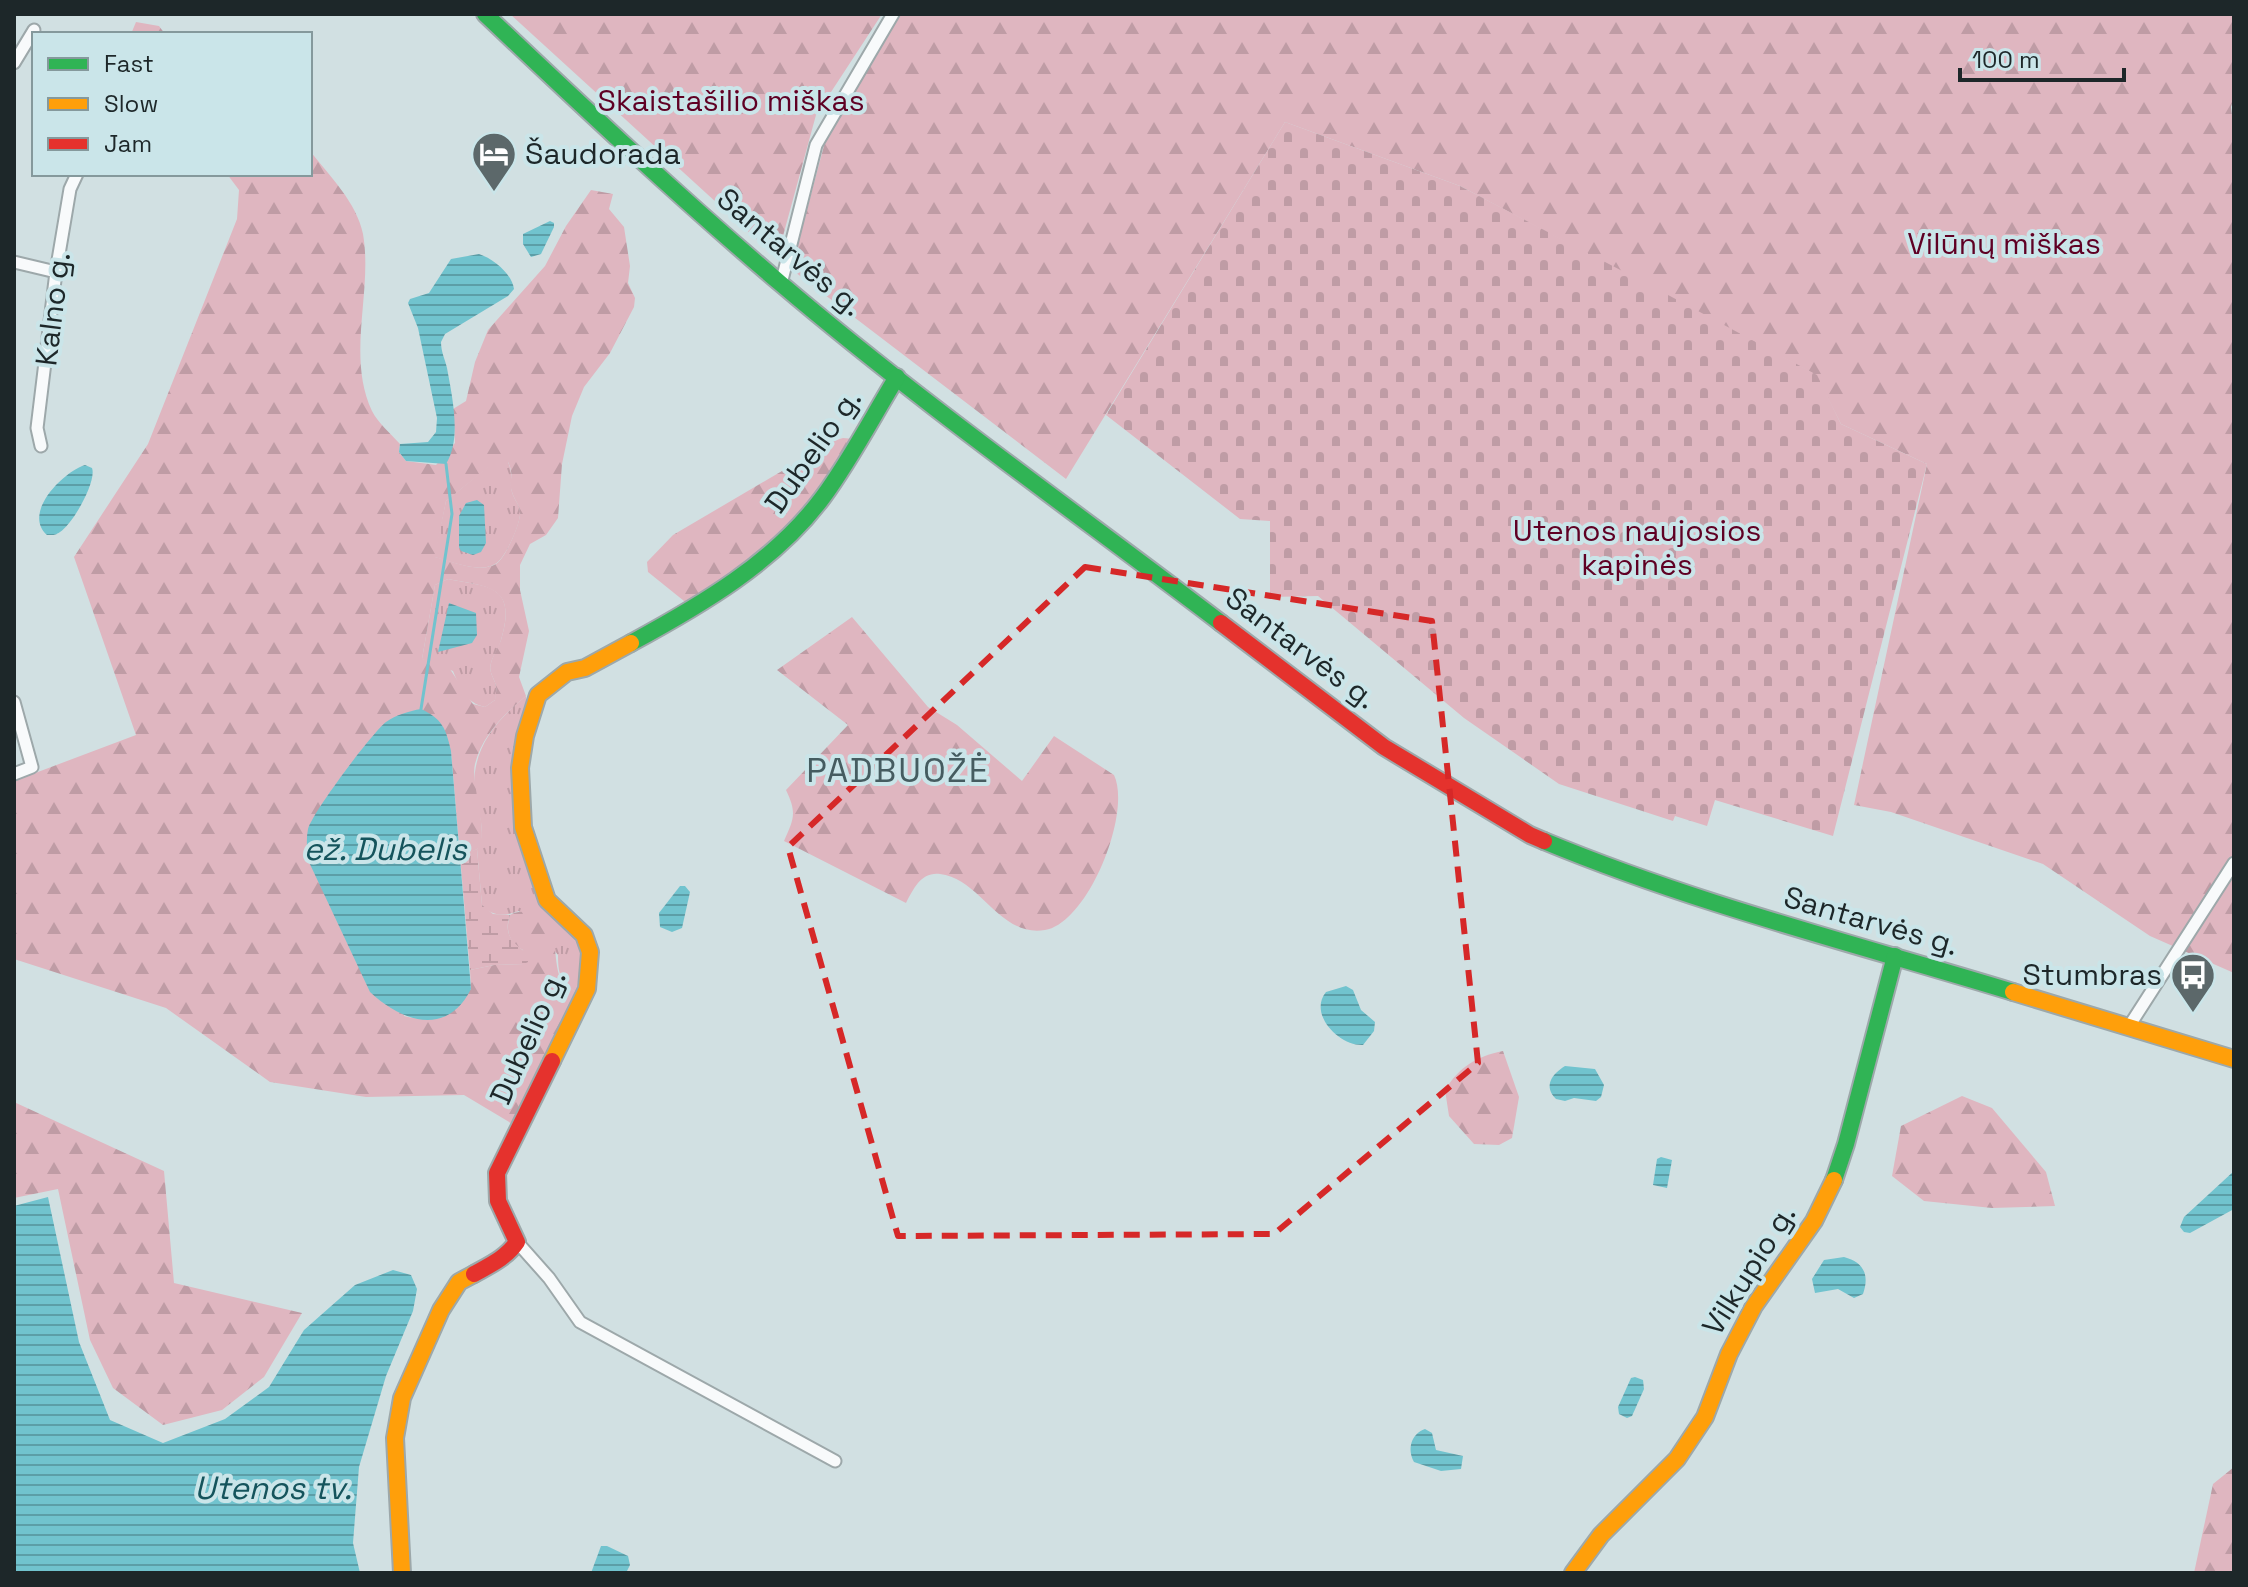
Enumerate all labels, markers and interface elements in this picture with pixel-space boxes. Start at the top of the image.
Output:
legend [32,32,312,176]
scale bar [1960,32,2124,82]
text: 100 m [1972,44,2040,75]
text: Fast [104,48,154,79]
park label: Skaistašilio miškas [598,81,864,120]
text: Slow [104,88,158,119]
text: Jam [104,128,152,159]
hotel icon: Šaudorada [470,130,518,193]
place label: Šaudorada [525,134,681,173]
street label: Santarvės g. [709,179,872,324]
park label: Vilūnų miškas [1907,224,2101,263]
street label: Kalno g. [26,250,79,368]
street label: Dubelio g. [756,381,870,521]
park label: Utenos naujosios kapinės [1513,511,1761,584]
street label: Santarvės g. [1218,578,1385,717]
district label: PADBUOŽĖ [806,749,990,792]
water label: ež. Dubelis [303,829,468,869]
street label: Santarvės g. [1779,877,1963,964]
bus stop icon: Stumbras [2169,951,2217,1014]
place label: Stumbras [2023,955,2162,994]
street label: Dubelio g. [481,963,574,1110]
street label: Vilkupio g. [1693,1197,1804,1343]
water label: Utenos tv. [194,1468,352,1508]

